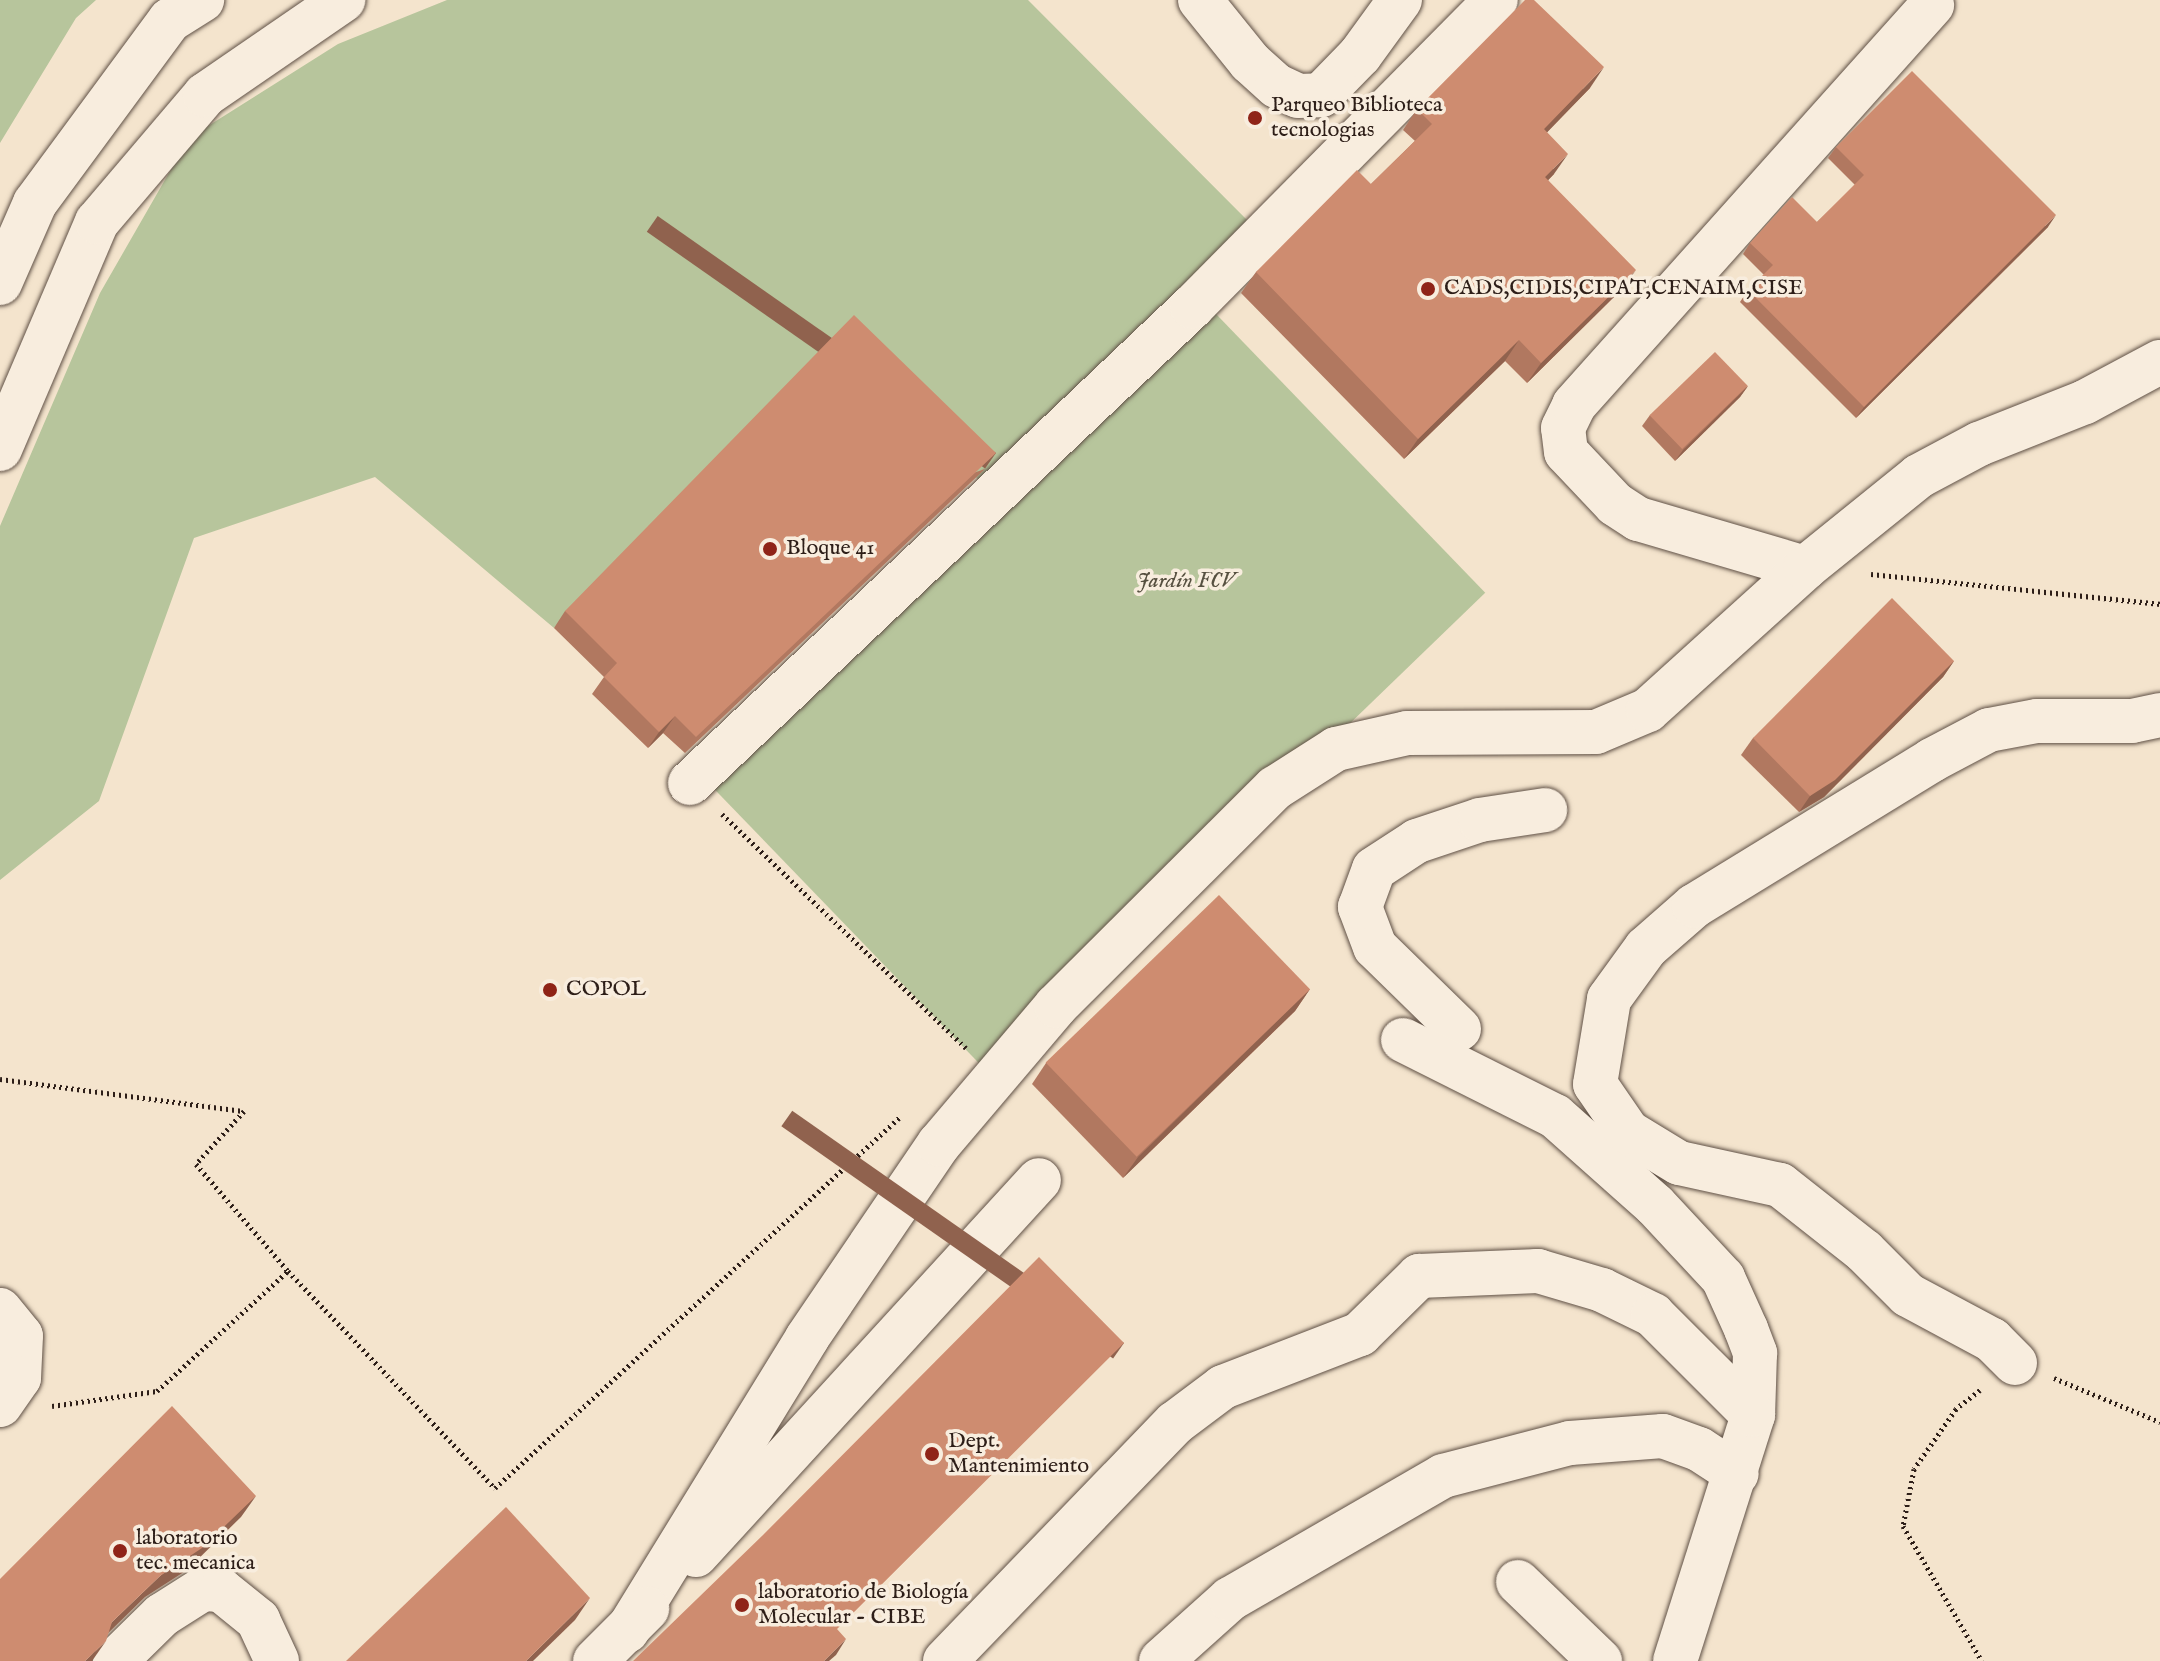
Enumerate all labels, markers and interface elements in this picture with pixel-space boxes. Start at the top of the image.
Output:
place label: Parqueo Biblioteca tecnologias [1271,92,1442,144]
marker: Parqueo Biblioteca tecnologias [1246,109,1264,127]
place label: CADS,CIDIS,CIPAT,CENAIM,CISE [1444,276,1803,302]
marker: CADS,CIDIS,CIPAT,CENAIM,CISE [1419,280,1437,298]
place label: Bloque 41 [786,536,874,562]
marker: Bloque 41 [761,540,779,558]
park label: Jardín FCV [1137,569,1235,595]
place label: COPOL [566,977,646,1003]
marker: COPOL [541,981,559,999]
place label: Dept. Mantenimiento [948,1428,1089,1480]
marker: Dept. Mantenimiento [923,1445,941,1463]
place label: laboratorio tec. mecanica [136,1525,255,1576]
marker: laboratorio tec. mecanica [111,1542,129,1560]
place label: laboratorio de Biología Molecular - CIBE [758,1579,968,1630]
marker: laboratorio de Biología Molecular - CIBE [733,1596,751,1614]

